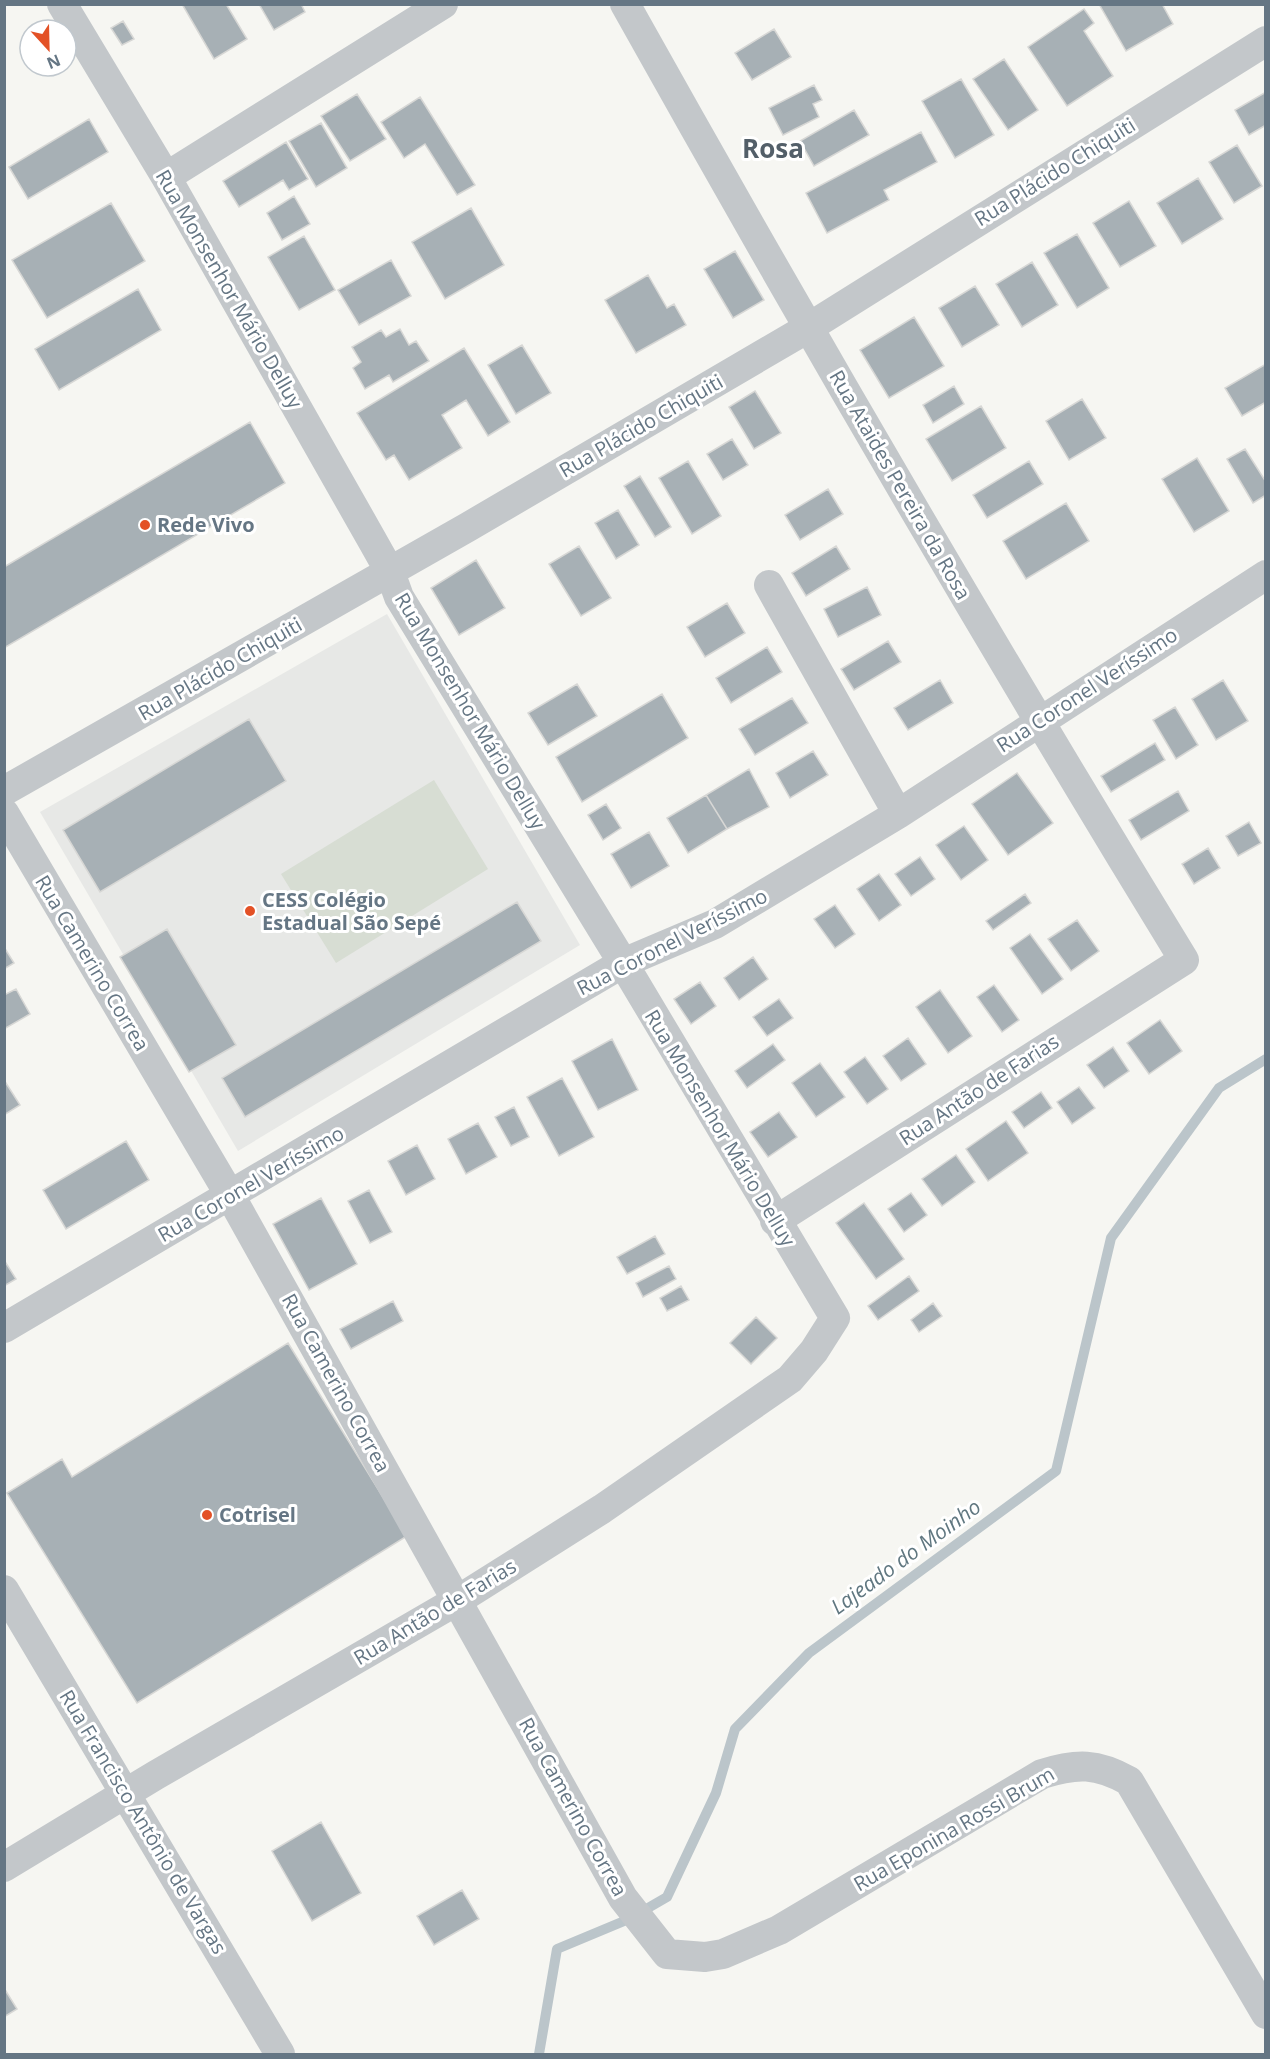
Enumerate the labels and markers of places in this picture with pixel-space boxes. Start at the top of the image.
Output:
place label: Rede Vivo [157,511,255,538]
marker: Rede Vivo [138,518,152,532]
place label: CESS Colégio Estadual São Sepé [262,886,441,936]
marker: CESS Colégio Estadual São Sepé [243,904,257,918]
place label: Cotrisel [219,1501,296,1528]
marker: Cotrisel [200,1508,214,1522]

